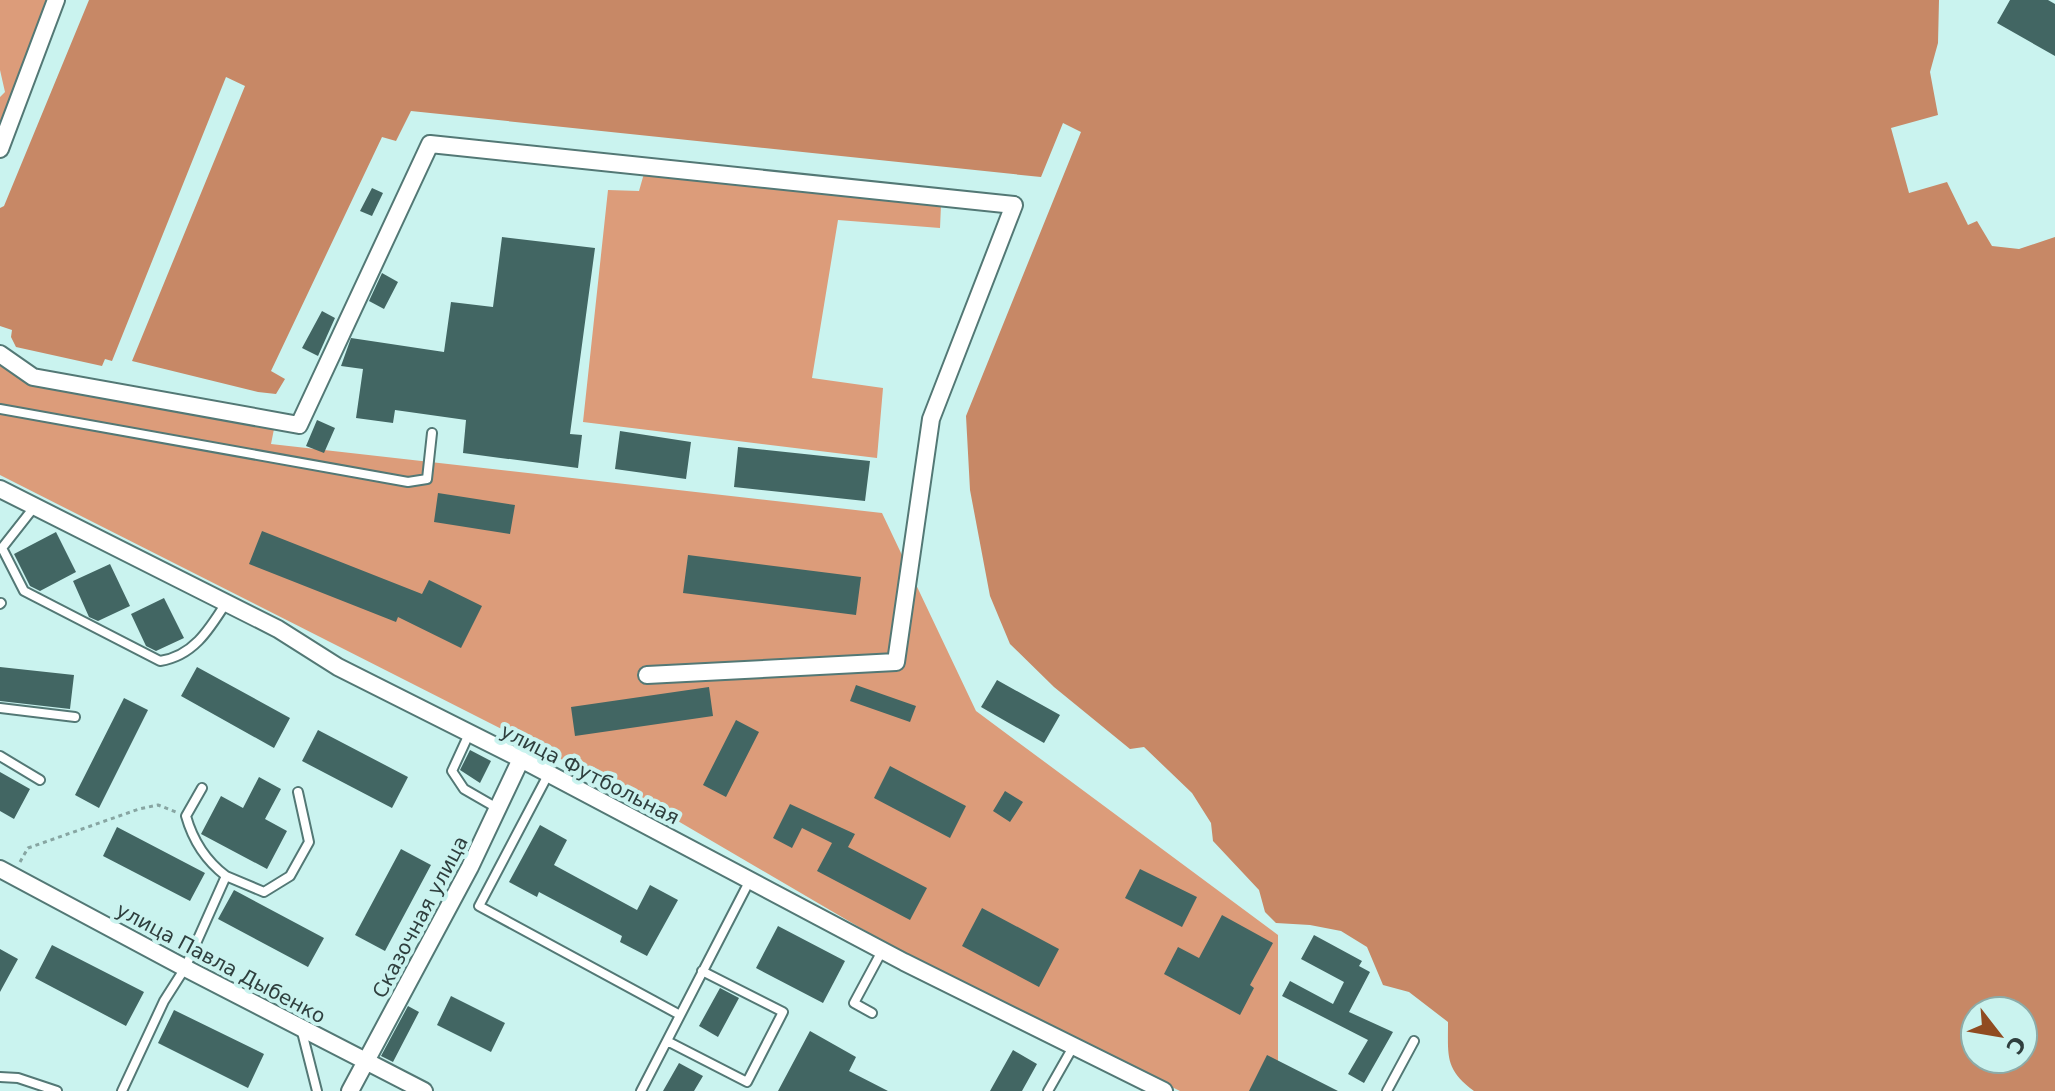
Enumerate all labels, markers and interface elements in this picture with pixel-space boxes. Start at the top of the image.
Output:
street label: улица Футбольная [497,719,683,829]
street label: Сказочная улица [367,832,473,1002]
street label: улица Павла Дыбенко [112,898,330,1028]
north arrow [1959,995,2039,1075]
text: С [2001,1032,2031,1058]

